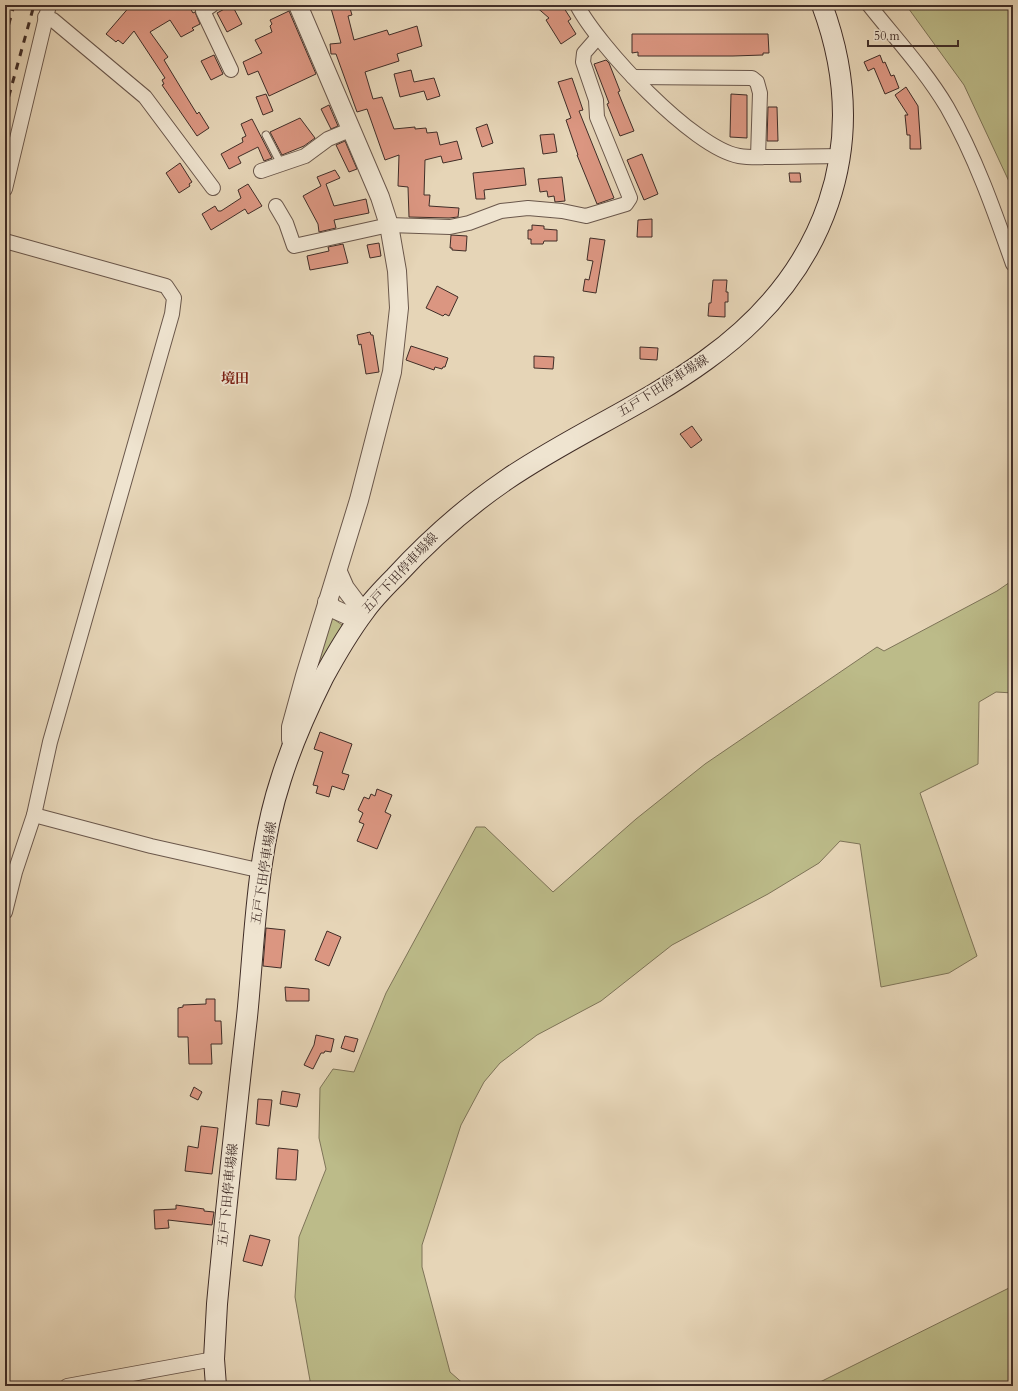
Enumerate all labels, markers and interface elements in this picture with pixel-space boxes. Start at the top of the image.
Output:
scale bar [868,22,958,48]
text: 50 m [874,28,901,44]
street label: 五戸下田停車場線 [614,351,712,421]
district label: 境田 [221,369,249,388]
street label: 五戸下田停車場線 [358,529,442,617]
street label: 五戸下田停車場線 [247,820,281,926]
street label: 五戸下田停車場線 [214,1142,242,1248]

